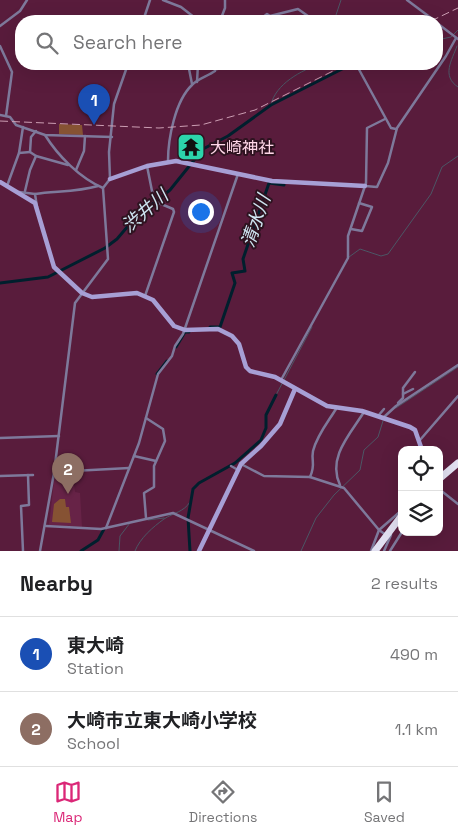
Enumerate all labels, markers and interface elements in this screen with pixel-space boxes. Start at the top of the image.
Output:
search box [15,15,443,70]
icon: search [33,29,61,57]
text: Search here [73,30,183,55]
pin: 1 [78,84,110,125]
temple icon: 大崎神社 [176,132,206,162]
place label: 大崎神社 [210,137,274,158]
water label: 渋井川 [117,183,174,237]
water label: 清水川 [236,190,276,250]
your location [188,199,214,225]
map controls [398,446,443,536]
button: locate [398,446,443,491]
pin: 2 [52,453,84,494]
button: layers [398,491,443,536]
text: Nearby [20,570,93,597]
text: 2 results [371,573,438,594]
text: 東大崎 [67,633,124,658]
text: 1 [32,644,40,665]
text: 490 m [390,644,438,665]
text: Station [67,658,124,679]
text: 大崎市立東大崎小学校 [67,708,257,733]
text: 2 [31,719,41,740]
text: 1.1 km [395,719,438,740]
text: School [67,733,120,754]
tab: Map [53,778,82,826]
tab: Directions [189,778,257,826]
tab: Saved [364,778,405,826]

